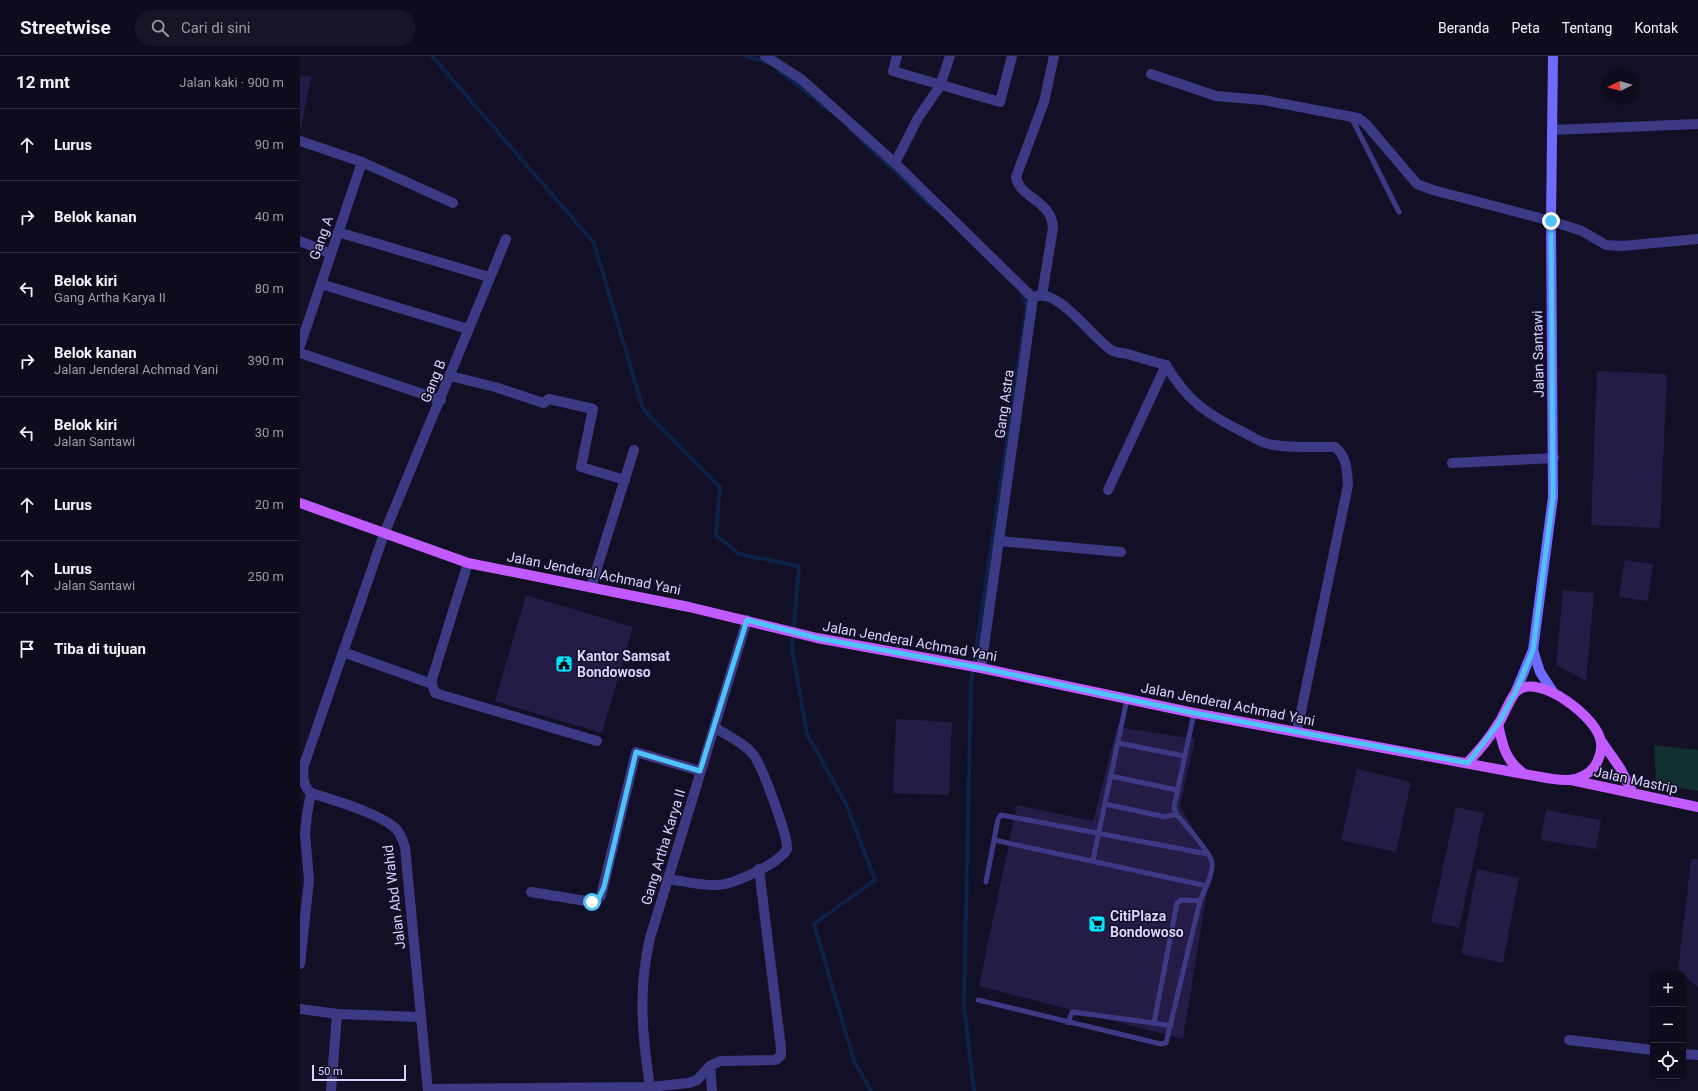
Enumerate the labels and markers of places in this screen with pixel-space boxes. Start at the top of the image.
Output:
place label: Kantor Samsat Bondowoso [577,648,670,680]
public building icon: Kantor Samsat Bondowoso [554,654,574,674]
place label: CitiPlaza Bondowoso [1110,908,1184,940]
supermarket icon: CitiPlaza Bondowoso [1087,914,1107,934]

